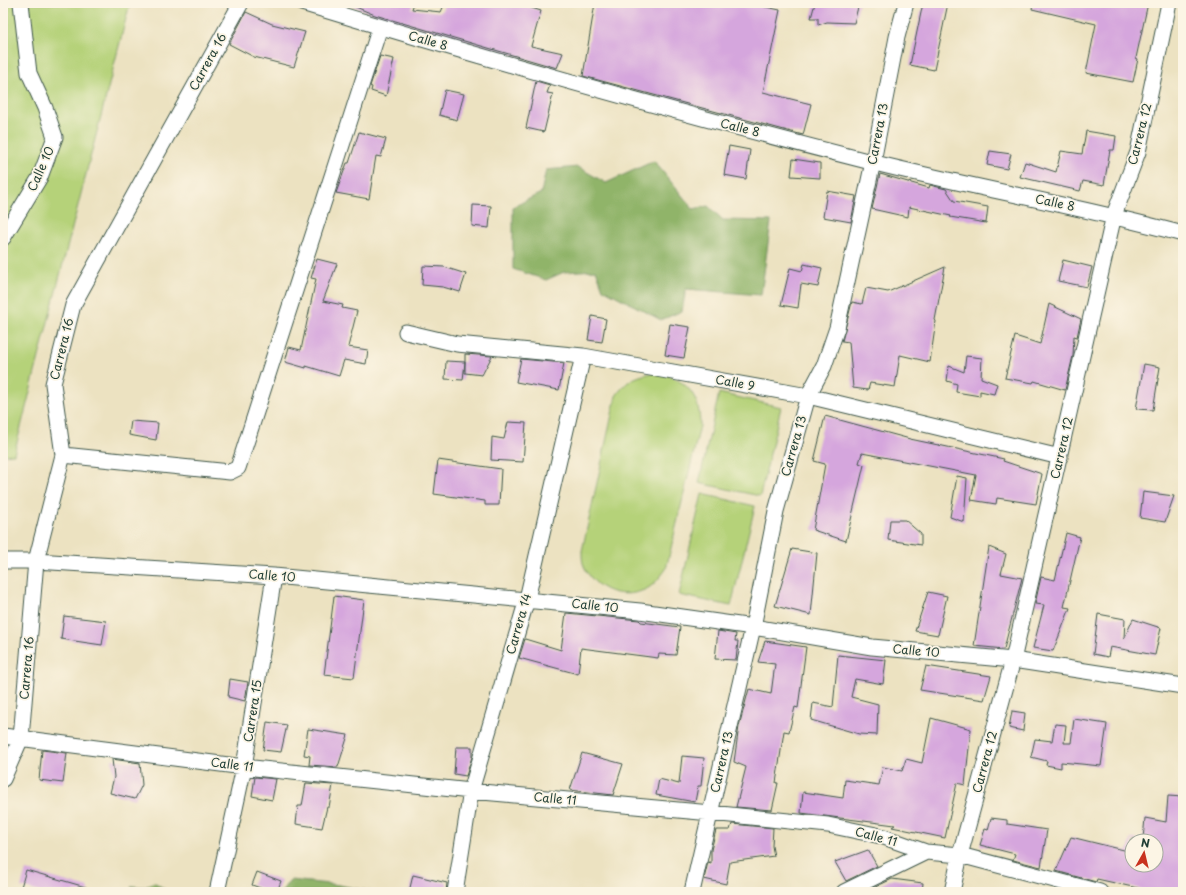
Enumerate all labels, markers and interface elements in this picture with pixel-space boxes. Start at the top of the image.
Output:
street label: Calle 8 [407,26,450,54]
street label: Carrera 16 [184,29,230,94]
street label: Carrera 13 [862,101,892,166]
street label: Carrera 12 [1123,101,1155,167]
street label: Calle 8 [719,113,762,141]
street label: Calle 10 [22,143,58,194]
street label: Calle 8 [1034,189,1077,215]
street label: Carrera 16 [45,316,77,382]
street label: Calle 9 [714,370,756,394]
street label: Carrera 13 [776,413,810,478]
street label: Carrera 12 [1045,415,1077,481]
street label: Calle 10 [248,564,296,586]
street label: Carrera 14 [501,591,535,656]
street label: Calle 10 [571,594,620,616]
street label: Carrera 16 [14,636,38,700]
street label: Calle 10 [892,639,941,661]
street label: Carrera 15 [238,678,266,743]
street label: Carrera 13 [705,729,737,794]
street label: Carrera 12 [967,729,1001,795]
street label: Calle 11 [210,752,255,776]
street label: Calle 11 [533,787,577,809]
street label: Calle 11 [853,822,899,850]
north arrow [1124,833,1164,873]
text: N [1140,834,1151,852]

